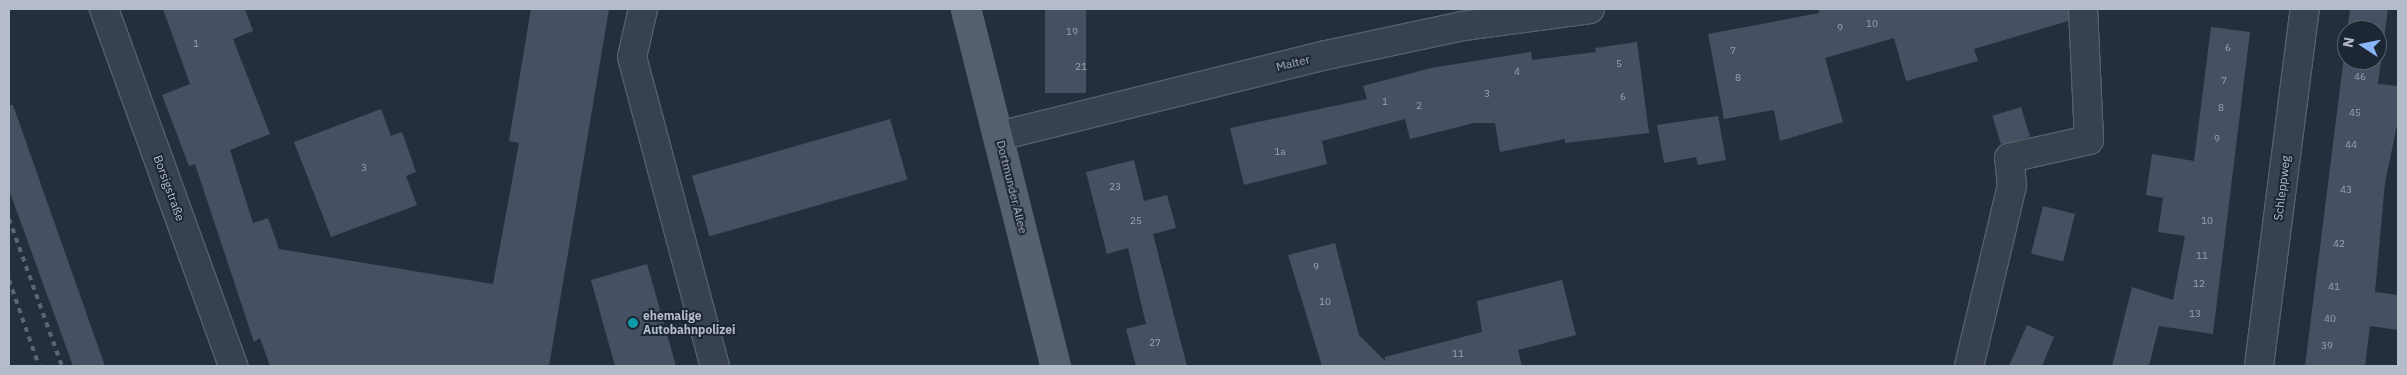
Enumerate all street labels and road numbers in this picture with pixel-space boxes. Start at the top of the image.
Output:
street label: Malter [1275,52,1311,74]
street label: Dortmunder Allee [993,139,1031,235]
street label: Borsigstraße [150,153,188,223]
street label: Schleppweg [2271,155,2293,221]

